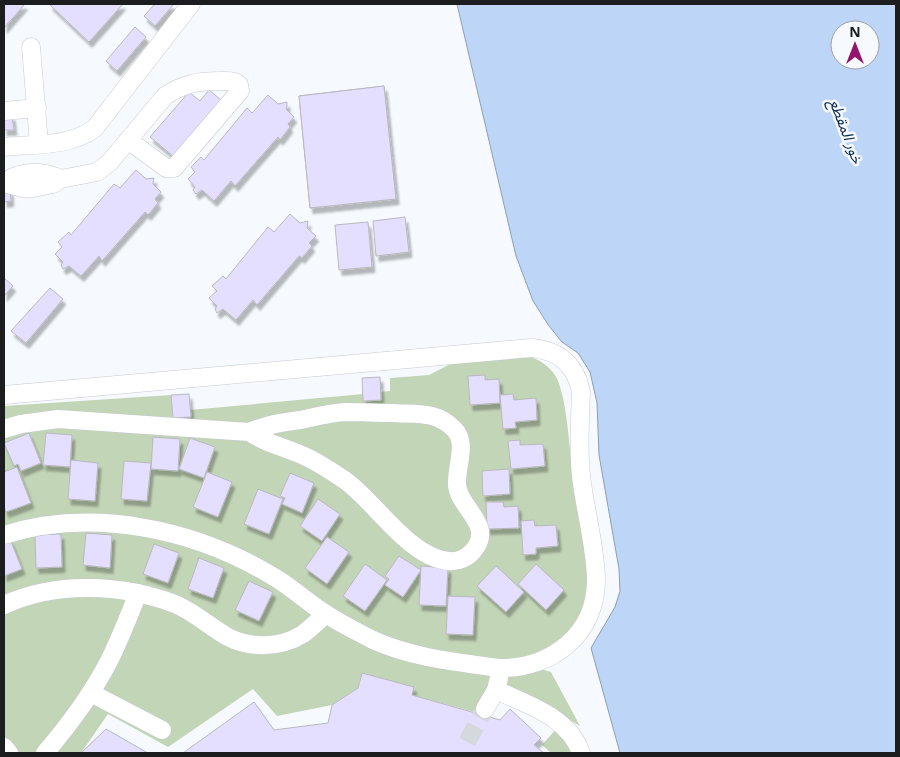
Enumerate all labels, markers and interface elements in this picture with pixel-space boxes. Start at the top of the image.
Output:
north arrow [830,20,880,70]
text: N [849,22,861,41]
water label: خور المقطع [823,95,868,167]

